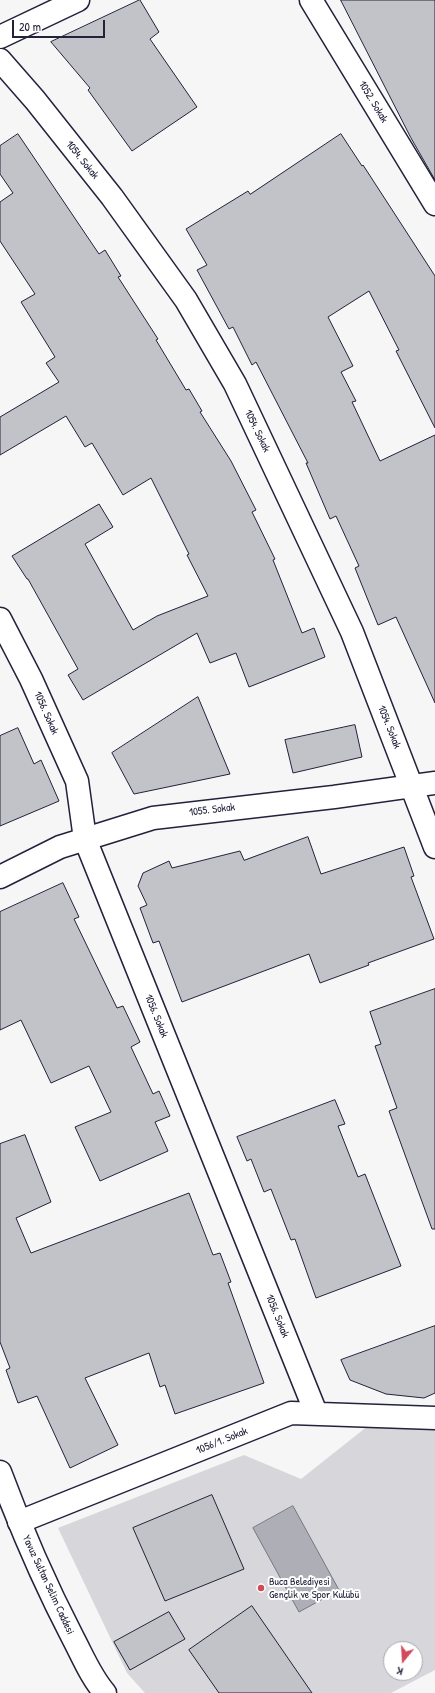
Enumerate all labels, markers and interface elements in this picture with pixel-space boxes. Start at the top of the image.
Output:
scale bar [14,12,107,38]
text: 20 m [19,18,41,35]
street label: 1052. Sokak [355,79,391,125]
street label: 1054. Sokak [63,138,101,182]
street label: 1054. Sokak [241,408,273,454]
street label: 1056. Sokak [31,689,61,737]
street label: 1054. Sokak [374,703,404,751]
street label: 1055. Sokak [188,801,236,819]
street label: 1056. Sokak [141,992,171,1040]
street label: 1056. Sokak [262,1292,292,1340]
street label: 1056/1. Sokak [194,1425,250,1457]
street label: Yavuz Sultan Selim Caddesi [19,1533,77,1637]
place label: Buca Belediyesi Gençlik ve Spor Kulübü [269,1575,359,1601]
marker: Buca Belediyesi Gençlik ve Spor Kulübü [256,1583,266,1593]
north arrow [383,1641,423,1681]
text: K [395,1664,405,1679]

